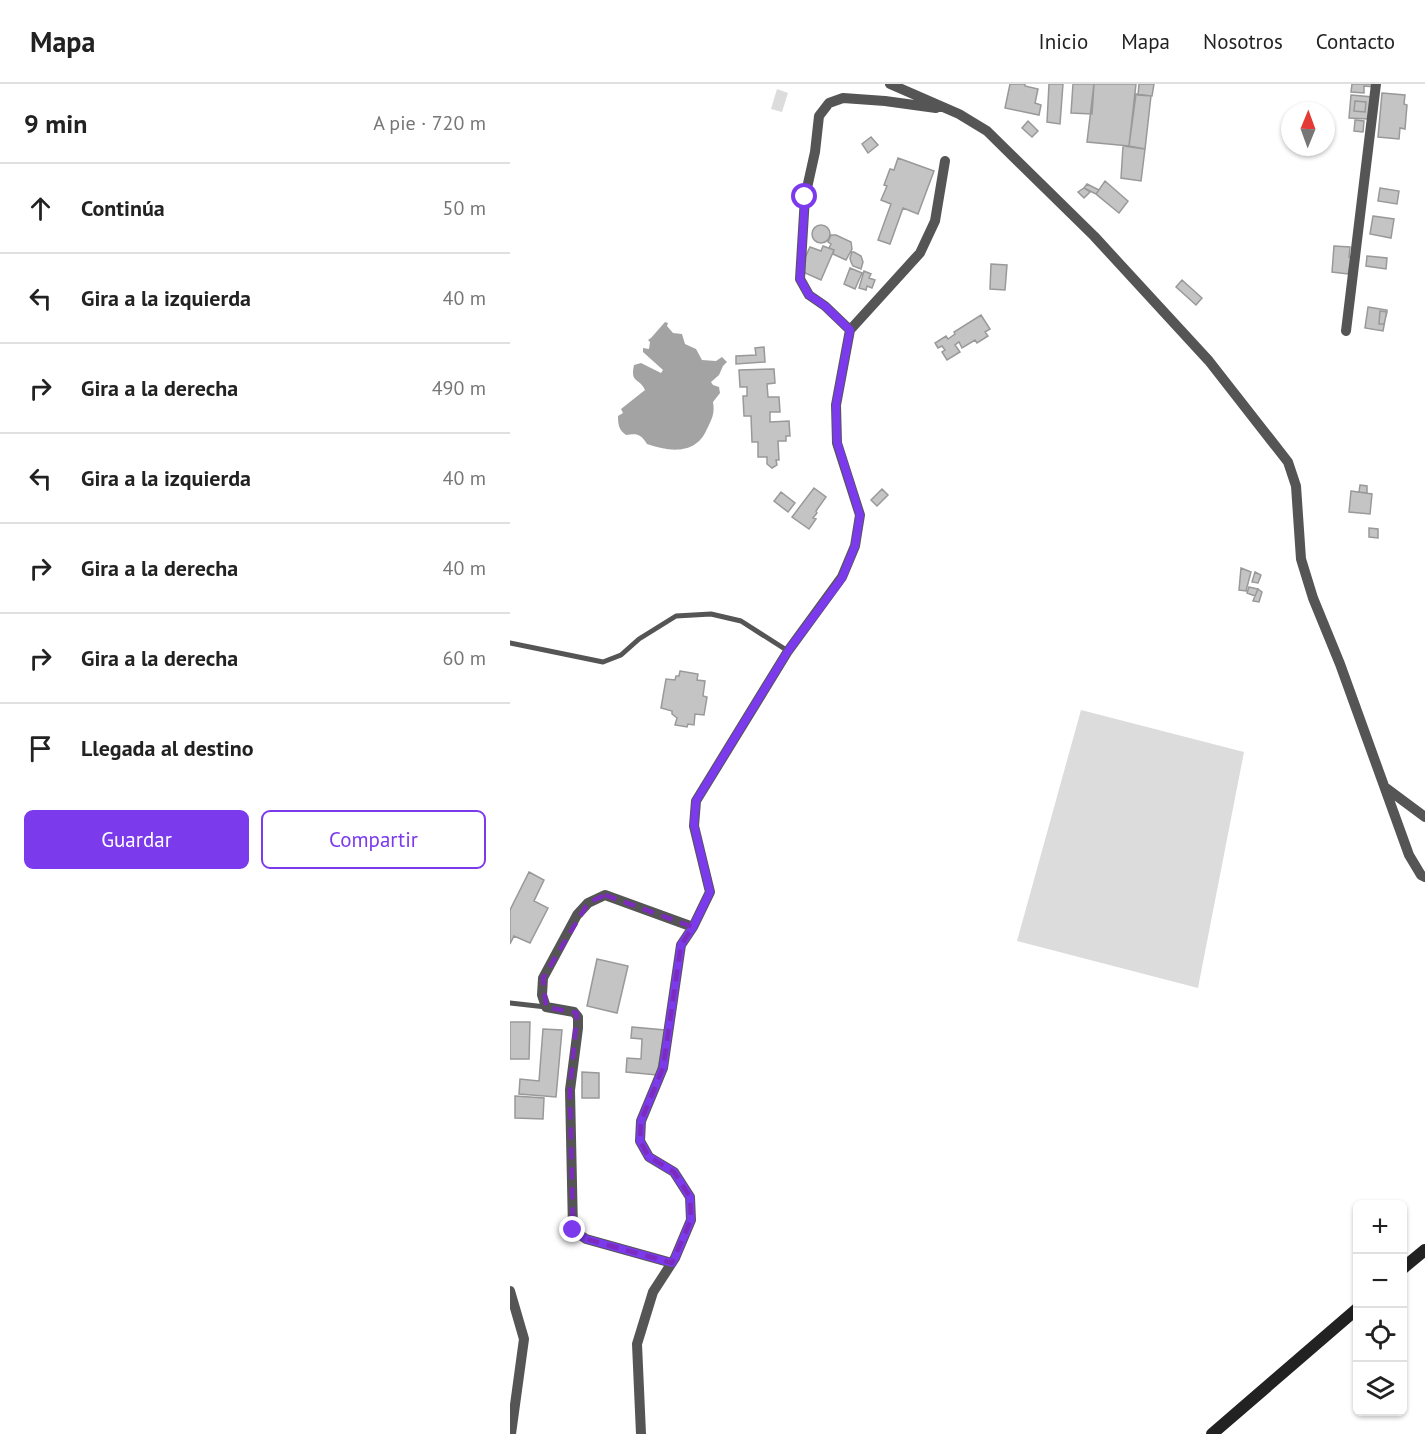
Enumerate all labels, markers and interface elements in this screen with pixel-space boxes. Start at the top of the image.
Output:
text: Mapa [30,23,95,60]
text: Inicio [1039,28,1088,55]
text: Mapa [1121,28,1170,55]
text: Nosotros [1203,28,1283,55]
text: Contacto [1316,28,1395,55]
north arrow [1281,102,1335,156]
text: 9 min [24,107,87,140]
text: A pie · 720 m [373,110,486,136]
route start [791,183,817,209]
icon: ahead [24,192,57,225]
text: Continúa [81,194,165,222]
text: 50 m [443,195,486,221]
icon: left [24,282,57,315]
text: Gira a la izquierda [81,284,251,312]
text: 40 m [443,285,486,311]
icon: right [24,372,57,405]
text: Gira a la derecha [81,374,238,402]
text: 490 m [432,375,486,401]
icon: left [24,462,57,495]
text: Gira a la izquierda [81,464,251,492]
text: 40 m [443,465,486,491]
icon: right [24,552,57,585]
text: Gira a la derecha [81,554,238,582]
text: 40 m [443,555,486,581]
icon: right [24,642,57,675]
text: Gira a la derecha [81,644,238,672]
text: 60 m [443,645,486,671]
icon: arrive [24,732,57,765]
text: Llegada al destino [81,734,254,762]
button: Guardar [24,810,249,869]
button: Compartir [261,810,486,869]
map controls [1353,1200,1407,1416]
button: + [1353,1200,1407,1254]
route end [559,1216,585,1242]
button: − [1353,1254,1407,1308]
button: locate [1353,1308,1407,1362]
button: layers [1353,1362,1407,1416]

